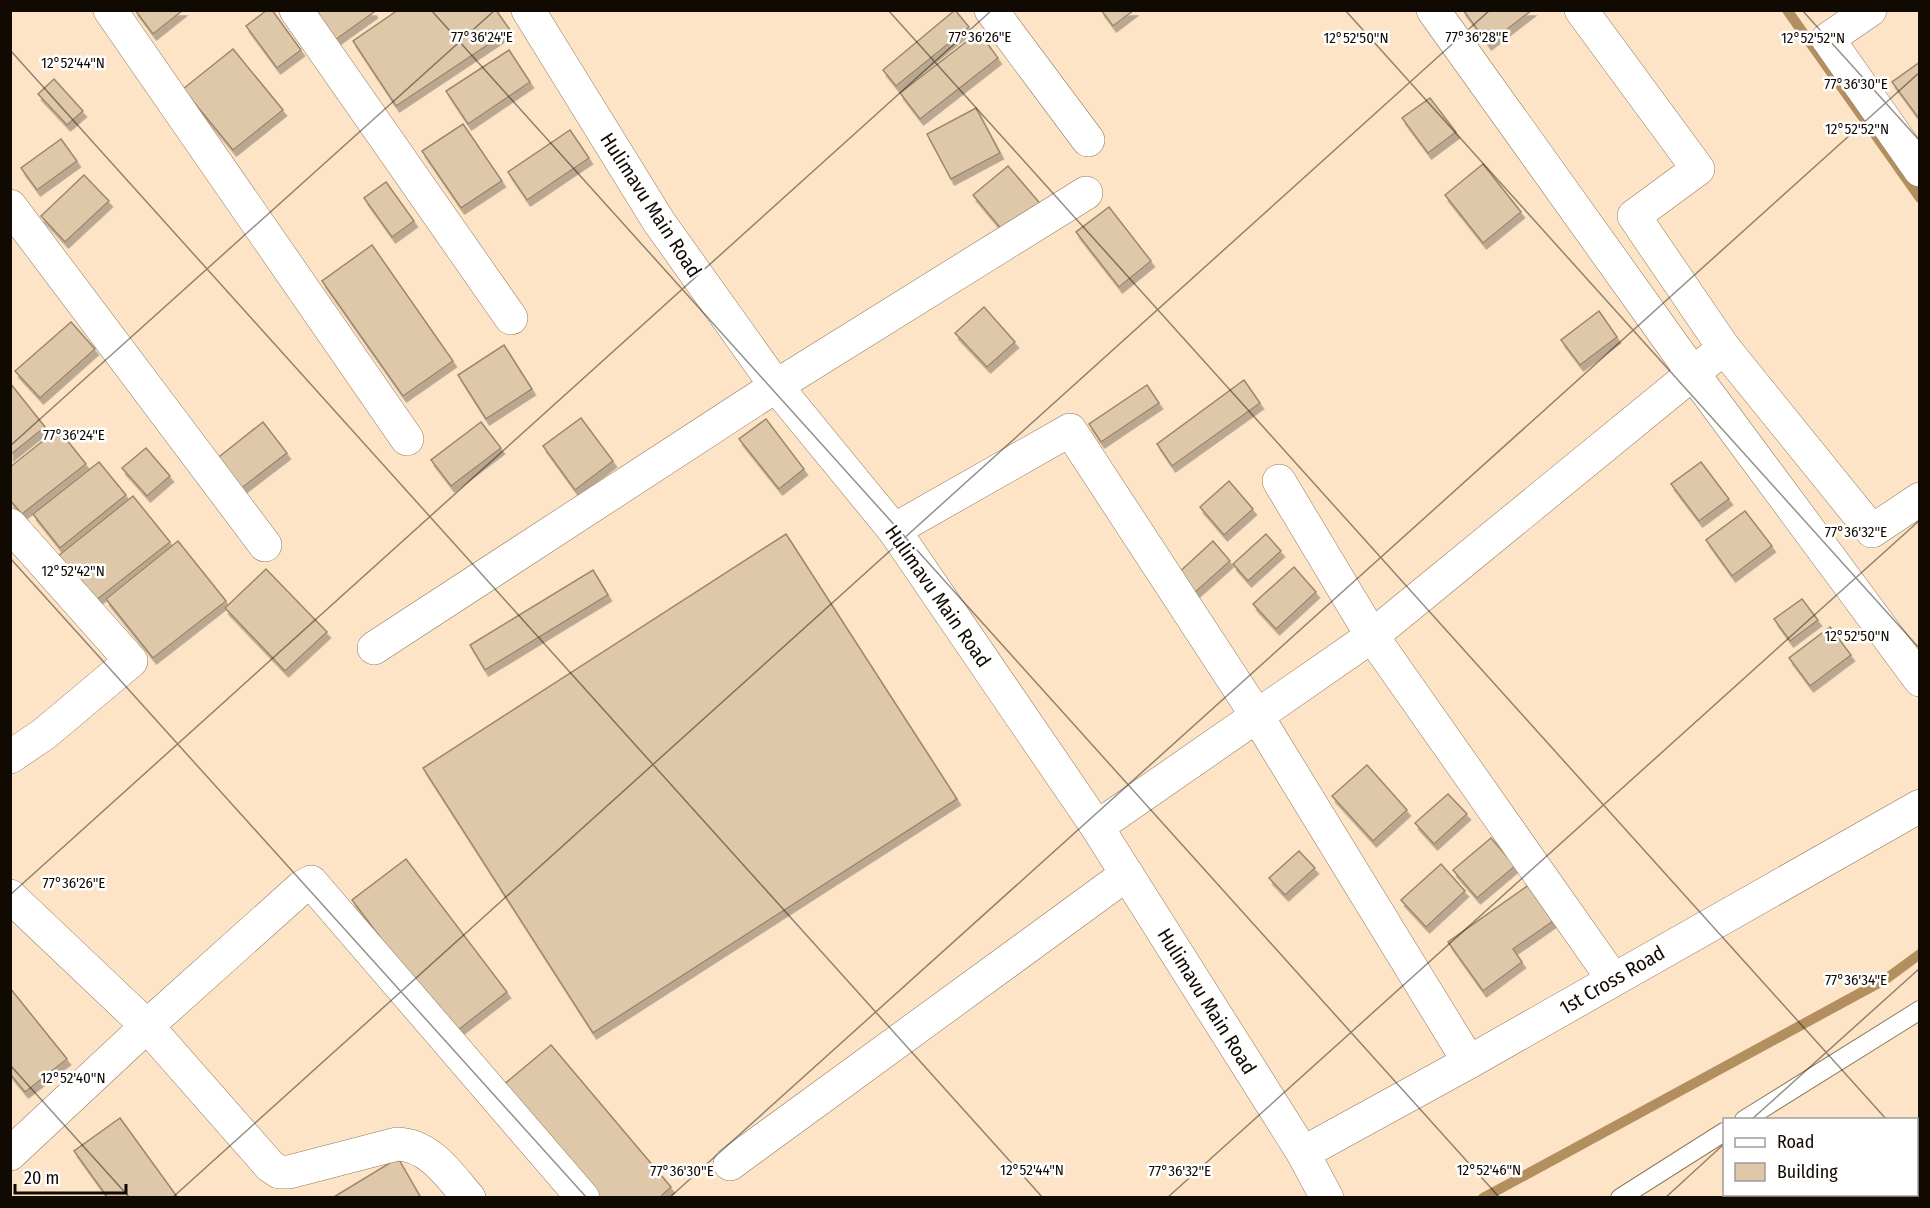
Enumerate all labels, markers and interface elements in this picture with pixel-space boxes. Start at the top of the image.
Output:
text: 77°36'24"E [451,28,513,46]
text: 77°36'26"E [949,28,1011,46]
text: 77°36'28"E [1446,28,1508,46]
text: 12°52'50"N [1323,29,1389,47]
text: 12°52'52"N [1781,29,1845,47]
text: 12°52'44"N [41,54,105,72]
text: 77°36'30"E [1824,75,1888,93]
text: 12°52'52"N [1825,120,1889,138]
street label: Hulimavu Main Road [595,128,707,282]
text: 77°36'24"E [43,426,105,444]
street label: Hulimavu Main Road [880,520,996,672]
text: 77°36'32"E [1825,523,1887,541]
text: 12°52'42"N [41,562,105,580]
text: 12°52'50"N [1824,627,1890,645]
text: 77°36'26"E [43,874,105,892]
street label: Hulimavu Main Road [1152,924,1262,1078]
street label: 1st Cross Road [1555,940,1669,1020]
text: 77°36'34"E [1825,971,1887,989]
text: 12°52'40"N [41,1069,105,1087]
legend [1723,1118,1918,1196]
text: Road [1777,1131,1814,1153]
scale bar [15,1157,126,1195]
text: 12°52'44"N [1000,1161,1064,1179]
text: 12°52'46"N [1457,1161,1521,1179]
text: Building [1777,1161,1838,1183]
text: 77°36'30"E [650,1162,714,1180]
text: 77°36'32"E [1149,1162,1211,1180]
text: 20 m [24,1167,59,1189]

